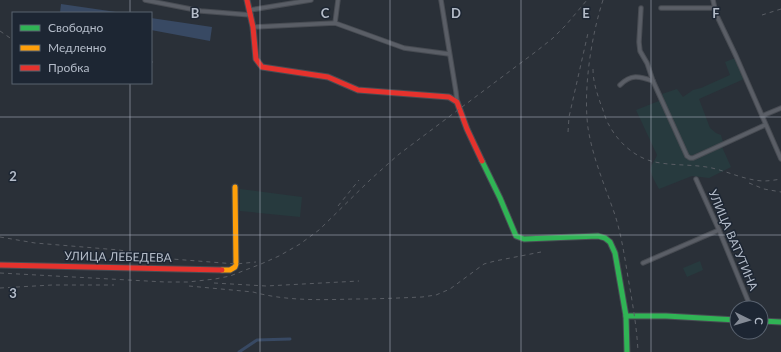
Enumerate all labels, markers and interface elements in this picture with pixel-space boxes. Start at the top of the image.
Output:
text: B [191,5,200,21]
text: C [321,5,330,21]
text: D [451,5,461,21]
text: E [582,5,590,21]
text: F [712,5,720,21]
legend [12,12,152,84]
text: Свободно [48,20,104,35]
text: Медленно [48,40,107,55]
text: Пробка [48,60,89,75]
text: 2 [9,168,17,184]
street label: УЛИЦА ВАТУТИНА [705,187,762,293]
street label: УЛИЦА ЛЕБЕДЕВА [64,248,173,265]
text: 3 [9,285,17,301]
north arrow [729,300,769,340]
text: С [753,317,766,326]

